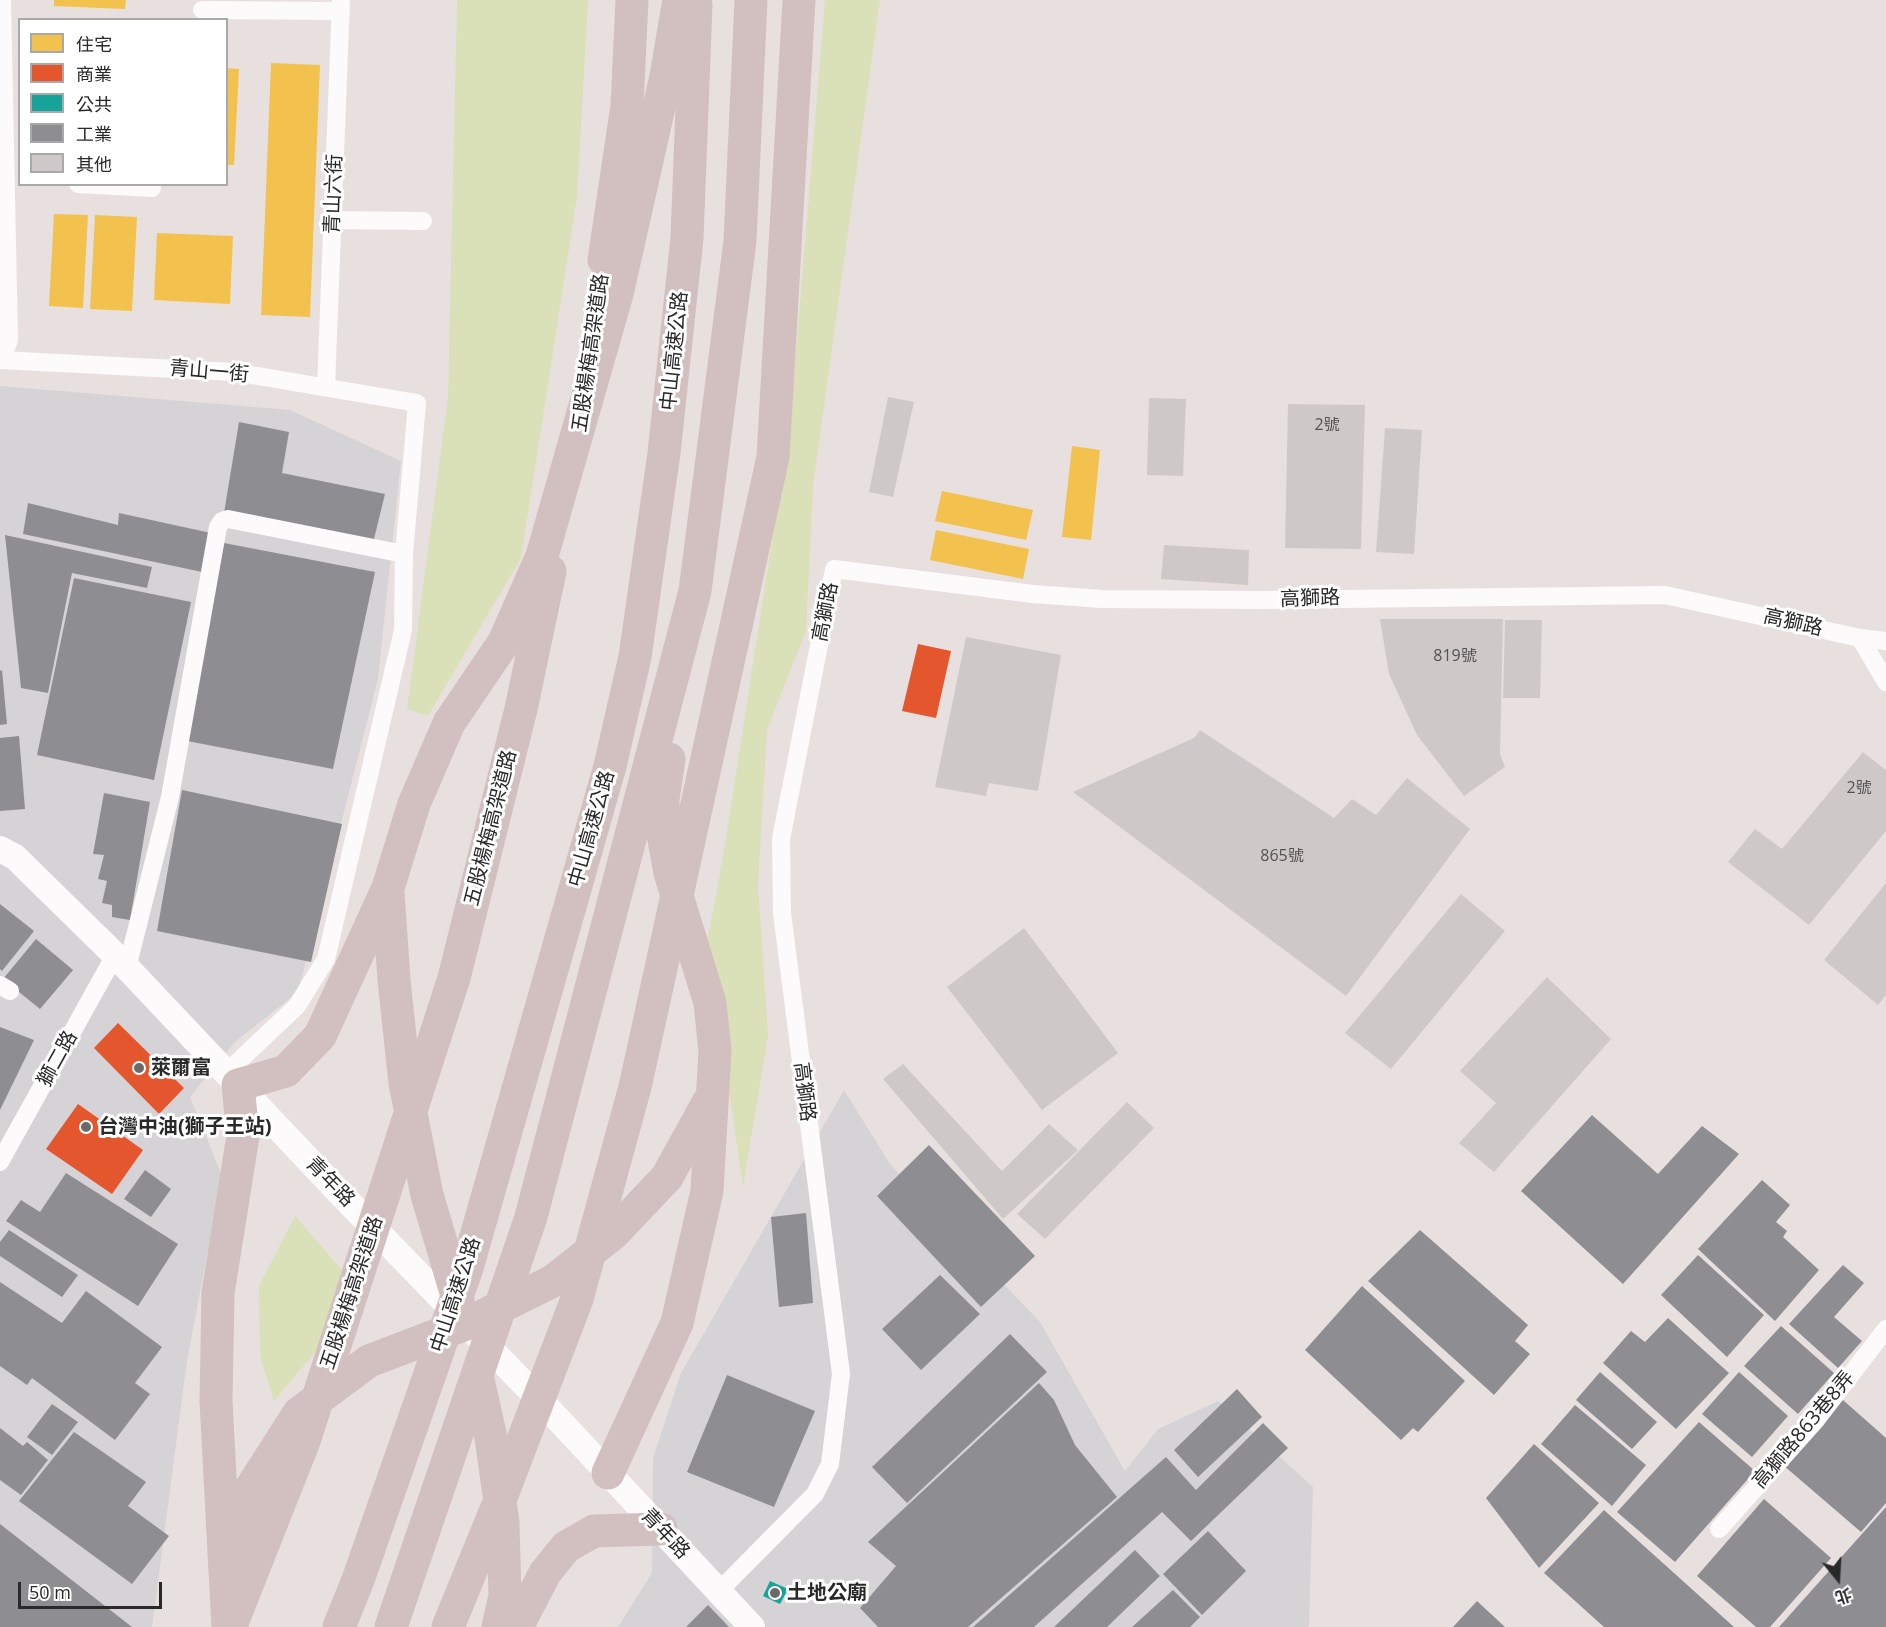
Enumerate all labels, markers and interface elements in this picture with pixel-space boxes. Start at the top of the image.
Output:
legend [18,18,228,186]
text: 住宅 [76,32,112,56]
text: 商業 [76,62,112,86]
text: 公共 [76,92,112,116]
text: 工業 [76,122,112,146]
text: 其他 [76,152,112,176]
street label: 青山六街 [321,154,347,234]
street label: 五股楊梅高架道路 [568,272,614,434]
street label: 中山高速公路 [657,290,693,412]
street label: 青山一街 [168,357,250,387]
house number: 2號 [1314,415,1340,435]
street label: 高獅路 [808,580,844,644]
street label: 高獅路 [1280,586,1340,612]
street label: 高獅路 [1761,605,1825,641]
house number: 819號 [1433,646,1477,666]
street label: 五股楊梅高架道路 [460,747,522,909]
street label: 中山高速公路 [564,768,620,890]
house number: 2號 [1846,778,1872,798]
house number: 865號 [1260,846,1304,866]
street label: 獅二路 [33,1027,83,1091]
place label: 萊爾富 [151,1056,211,1080]
marker: 萊爾富 [132,1061,146,1075]
street label: 高獅路 [788,1061,820,1123]
place label: 台灣中油(獅子王站) [98,1115,272,1139]
marker: 台灣中油(獅子王站) [79,1120,93,1134]
street label: 青年路 [301,1152,359,1212]
street label: 五股楊梅高架道路 [316,1213,388,1373]
street label: 中山高速公路 [426,1234,486,1356]
street label: 高獅路863巷8弄 [1748,1366,1860,1494]
street label: 青年路 [636,1504,694,1564]
north arrow [1808,1549,1868,1609]
scale bar [21,1570,165,1608]
text: 50 m [29,1580,71,1604]
place label: 土地公廟 [787,1581,867,1605]
text: 北 [1833,1583,1855,1609]
marker: 土地公廟 [768,1586,782,1600]

